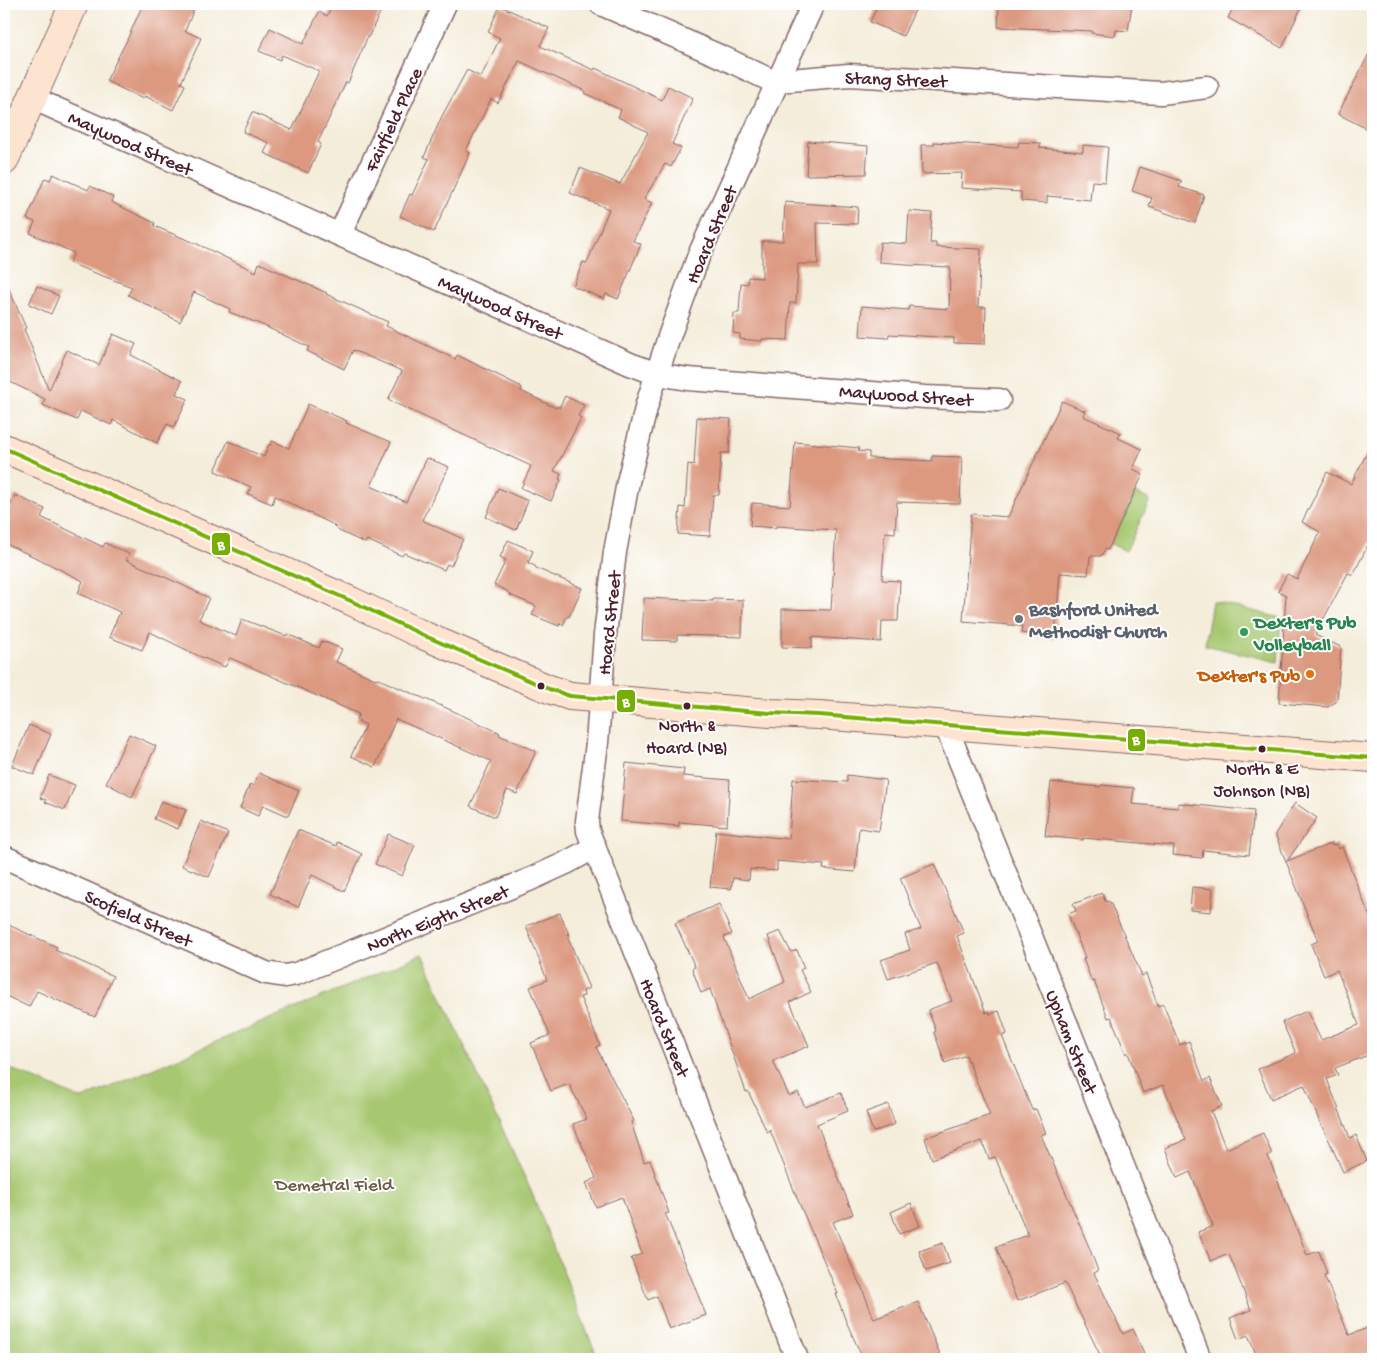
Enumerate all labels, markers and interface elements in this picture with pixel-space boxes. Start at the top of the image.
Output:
street label: Fairfield Place [361,65,429,177]
street label: Stang Street [844,68,950,95]
street label: Maywood Street [64,107,197,184]
street label: Hoard Street [682,181,745,288]
street label: Maywood Street [434,271,567,348]
street label: Maywood Street [838,381,976,414]
line badge: B [211,532,231,556]
text: B [216,538,225,555]
street label: Hoard Street [595,568,629,676]
place label: Bashford United Methodist Church [1028,600,1168,645]
marker: Bashford United Methodist Church [1013,613,1025,625]
place label: Dexter's Pub Volleyball [1252,613,1356,658]
marker: Dexter's Pub Volleyball [1238,626,1250,638]
place label: Dexter's Pub [1196,666,1300,689]
marker: Dexter's Pub [1304,668,1316,680]
unlabelled marker [536,681,546,691]
line badge: B [616,689,636,713]
text: B [621,695,630,712]
marker: North & Hoard (NB) [682,701,692,711]
place label: North & Hoard (NB) [646,717,728,760]
line badge: B [1127,728,1146,752]
text: B [1131,733,1140,750]
marker: North & E Johnson (NB) [1257,744,1267,754]
place label: North & E Johnson (NB) [1213,760,1311,803]
street label: North Eigth Street [364,880,515,959]
street label: Scofield Street [80,886,197,955]
street label: Hoard Street [633,976,694,1083]
street label: Upham Street [1039,987,1102,1100]
park label: Demetral Field [273,1175,395,1198]

